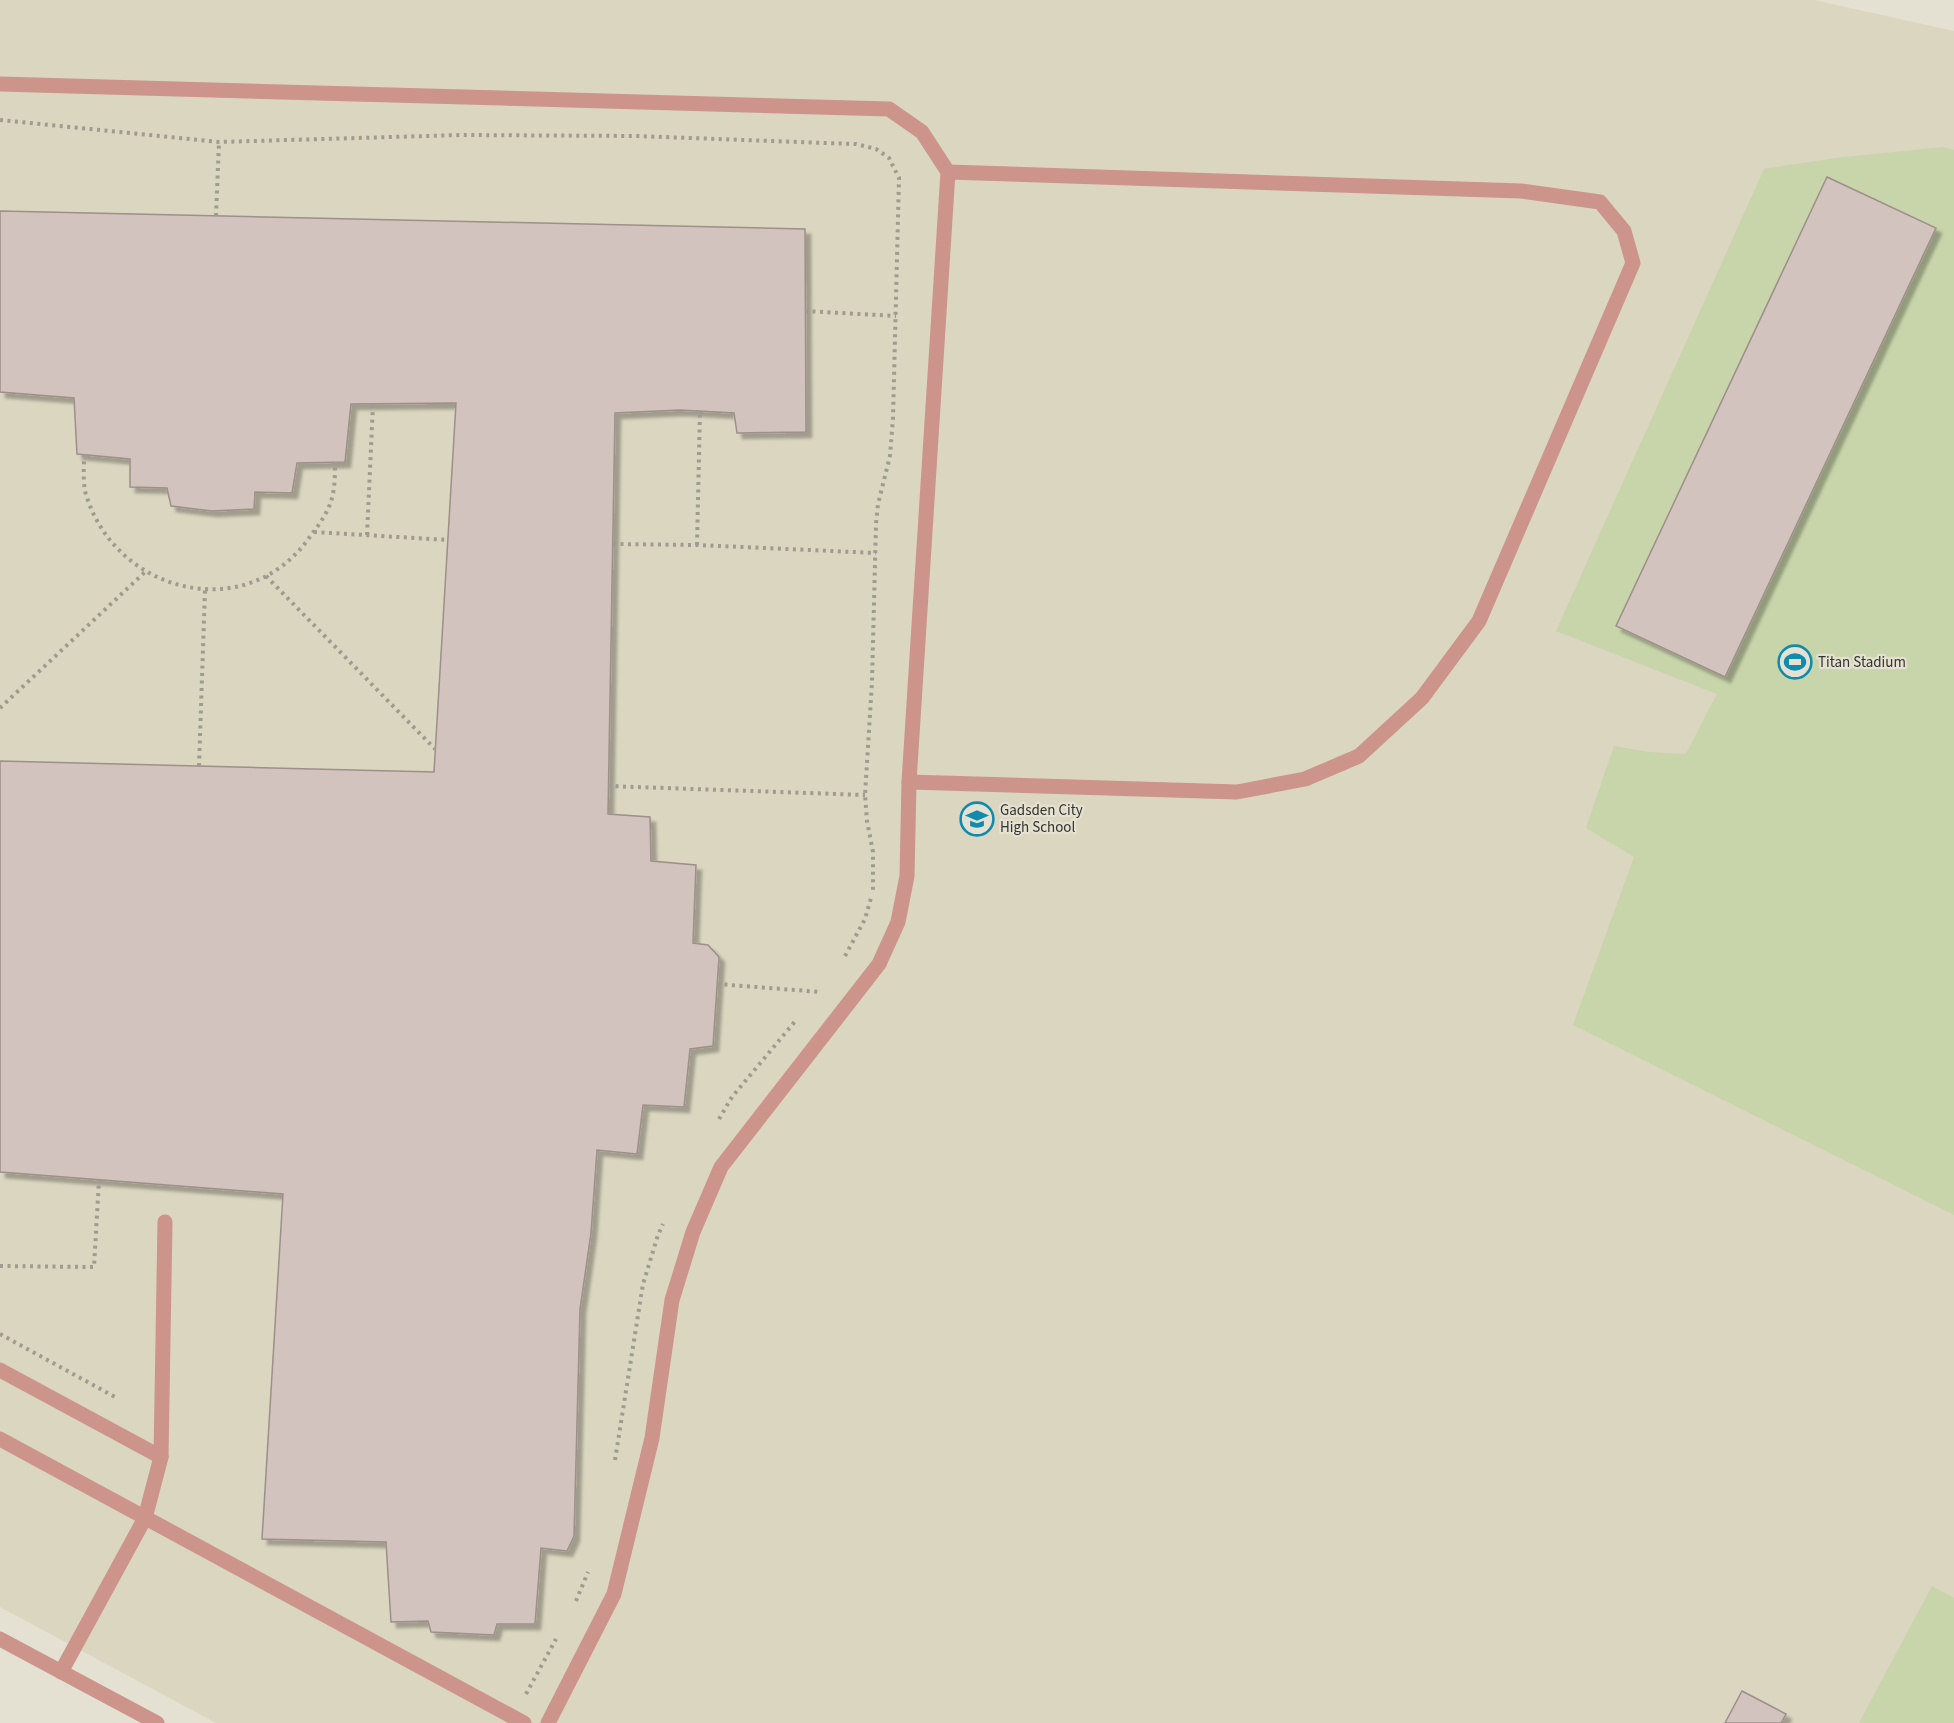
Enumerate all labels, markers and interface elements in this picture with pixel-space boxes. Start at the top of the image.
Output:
sports icon: Titan Stadium [1777,644,1813,680]
place label: Titan Stadium [1818,652,1906,673]
place label: Gadsden City High School [1000,800,1083,838]
school or university icon: Gadsden City High School [959,801,995,837]

